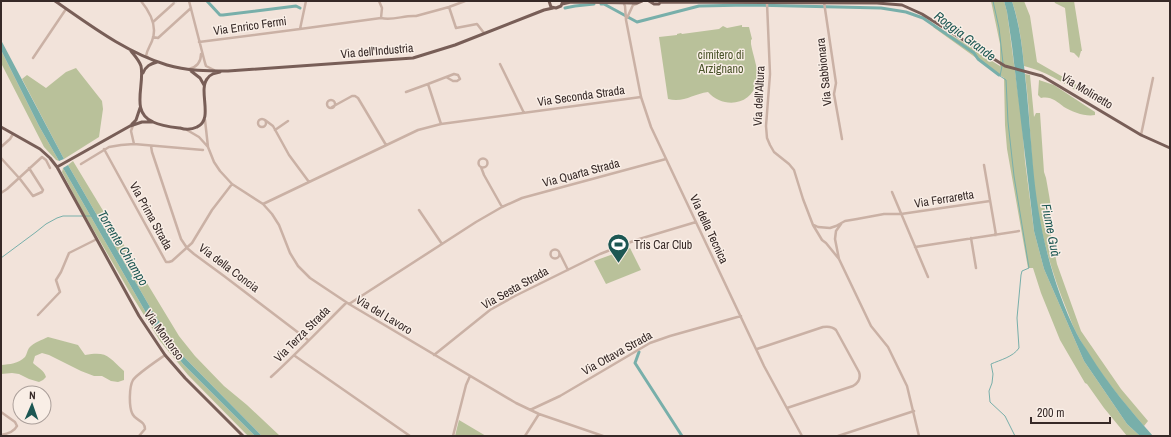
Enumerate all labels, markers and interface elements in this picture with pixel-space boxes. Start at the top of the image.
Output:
water label: Roggia Grande [931,7,999,65]
street label: Via Enrico Fermi [212,13,288,39]
street label: Via Sabbionara [812,37,836,107]
street label: Via dell'Industria [340,40,414,62]
park label: cimitero di Arzignano [698,47,744,77]
street label: Via dell'Altura [749,65,769,127]
street label: Via Molinetto [1058,69,1116,113]
street label: Via Seconda Strada [536,82,626,110]
street label: Via Quarta Strada [541,155,622,191]
street label: Via Prima Strada [126,179,177,253]
street label: Via Ferraretta [913,186,975,212]
street label: Via della Tecnica [686,192,732,267]
water label: Fiume Guà [1038,202,1064,258]
water label: Torrente Chiampo [94,207,152,289]
sports icon: Tris Car Club [605,232,631,265]
place label: Tris Car Club [634,237,692,253]
street label: Via della Concia [195,240,263,296]
street label: Via Sesta Strada [479,263,552,313]
street label: Via del Lavoro [353,292,415,338]
street label: Via Terza Strada [271,302,334,365]
street label: Via Montorso [140,307,188,363]
street label: Via Ottava Strada [579,327,655,379]
north arrow [12,385,52,425]
text: N [29,388,36,402]
scale bar [1031,399,1110,425]
text: 200 m [1037,405,1064,421]

